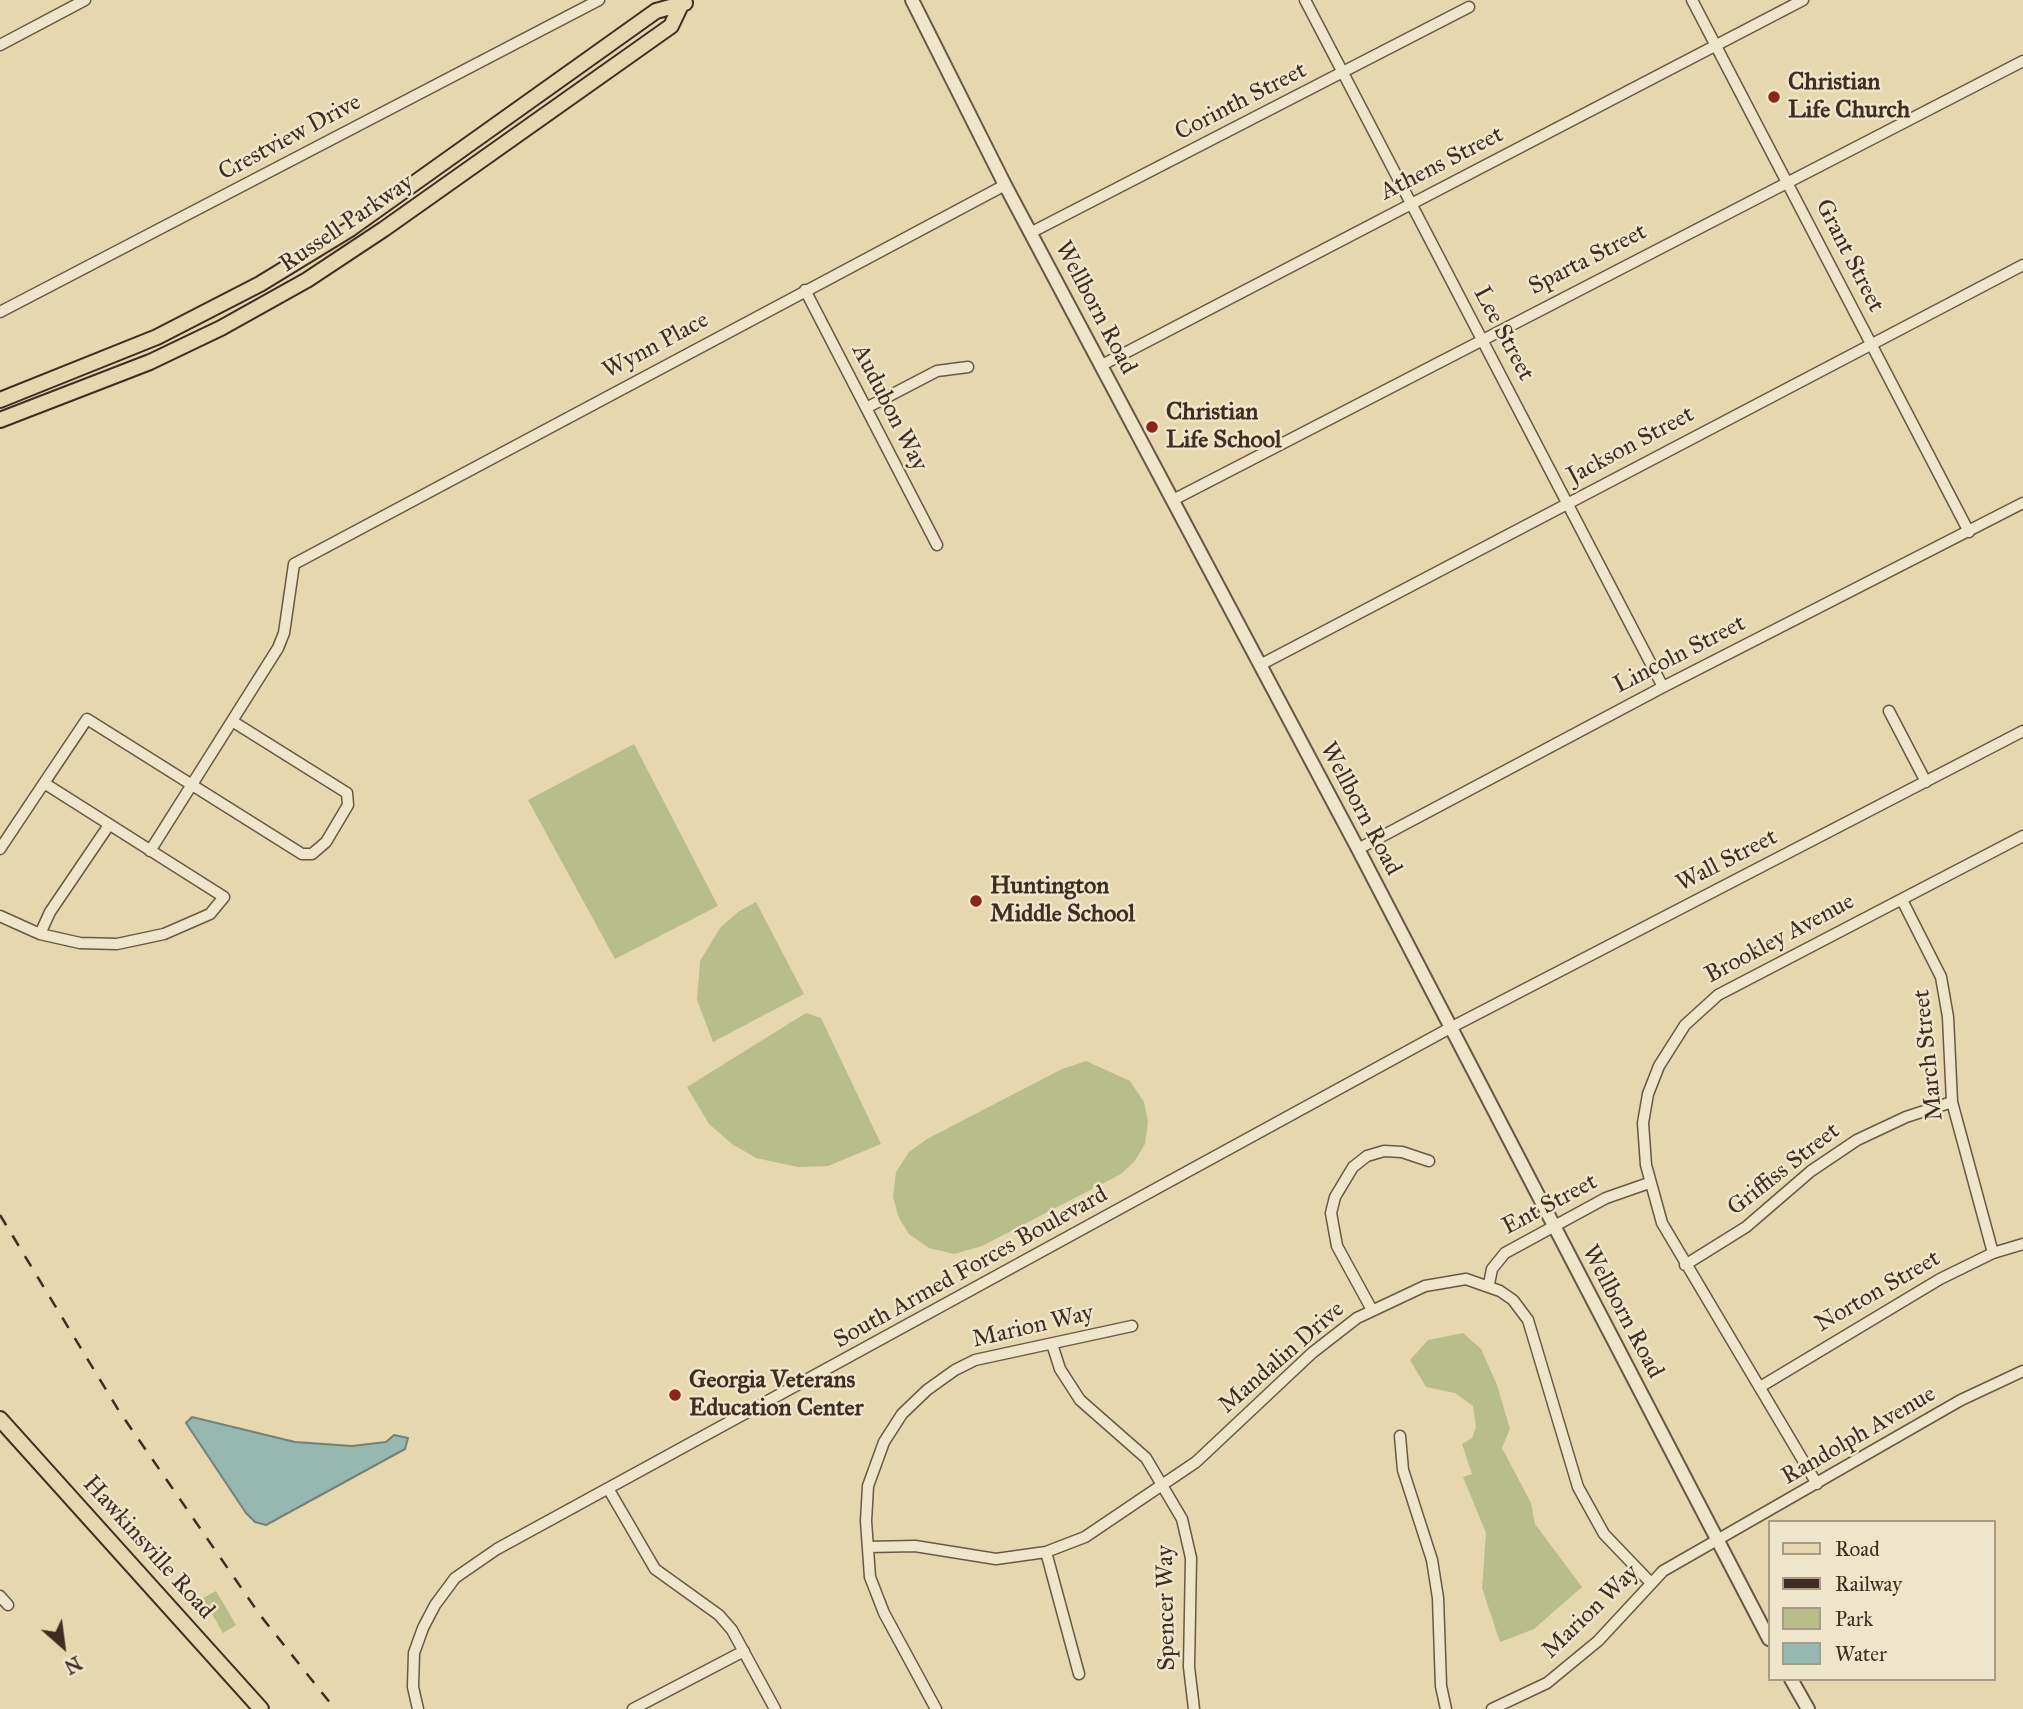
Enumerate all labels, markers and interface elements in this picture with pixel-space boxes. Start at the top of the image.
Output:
street label: Corinth Street [1170,57,1312,147]
place label: Christian Life Church [1788,69,1910,125]
street label: Crestview Drive [214,88,366,188]
marker: Christian Life Church [1766,89,1782,105]
street label: Athens Street [1376,121,1508,207]
street label: Russell Parkway [275,169,419,279]
street label: Grant Street [1808,195,1890,317]
street label: Sparta Street [1524,218,1652,302]
street label: Wellborn Road [1048,236,1142,380]
street label: Lee Street [1466,282,1540,386]
street label: Wynn Place [598,306,714,386]
street label: Audubon Way [845,340,933,476]
place label: Christian Life School [1166,399,1281,455]
street label: Jackson Street [1563,401,1699,491]
marker: Christian Life School [1144,419,1160,435]
street label: Lincoln Street [1609,610,1751,700]
street label: Wellborn Road [1313,737,1407,881]
street label: Wall Street [1672,823,1782,899]
place label: Huntington Middle School [990,873,1135,929]
street label: Brookley Avenue [1700,888,1860,990]
marker: Huntington Middle School [968,893,984,909]
street label: March Street [1908,988,1950,1122]
street label: Griffiss Street [1722,1117,1846,1223]
street label: Ent Street [1498,1168,1602,1242]
street label: South Armed Forces Boulevard [829,1181,1113,1355]
street label: Wellborn Road [1575,1240,1669,1384]
street label: Norton Street [1810,1245,1946,1339]
street label: Mandalin Drive [1213,1296,1351,1420]
street label: Marion Way [970,1299,1096,1355]
place label: Georgia Veterans Education Center [689,1367,863,1423]
street label: Randolph Avenue [1777,1380,1941,1492]
marker: Georgia Veterans Education Center [667,1387,683,1403]
street label: Hawkinsville Road [76,1470,220,1626]
legend [1768,1520,1995,1681]
text: Road [1835,1536,1880,1562]
street label: Spencer Way [1152,1545,1182,1671]
street label: Marion Way [1537,1559,1645,1665]
text: Railway [1835,1571,1902,1597]
text: Park [1835,1606,1873,1632]
north arrow [28,1611,98,1681]
text: Water [1835,1641,1887,1667]
text: N [61,1651,86,1679]

